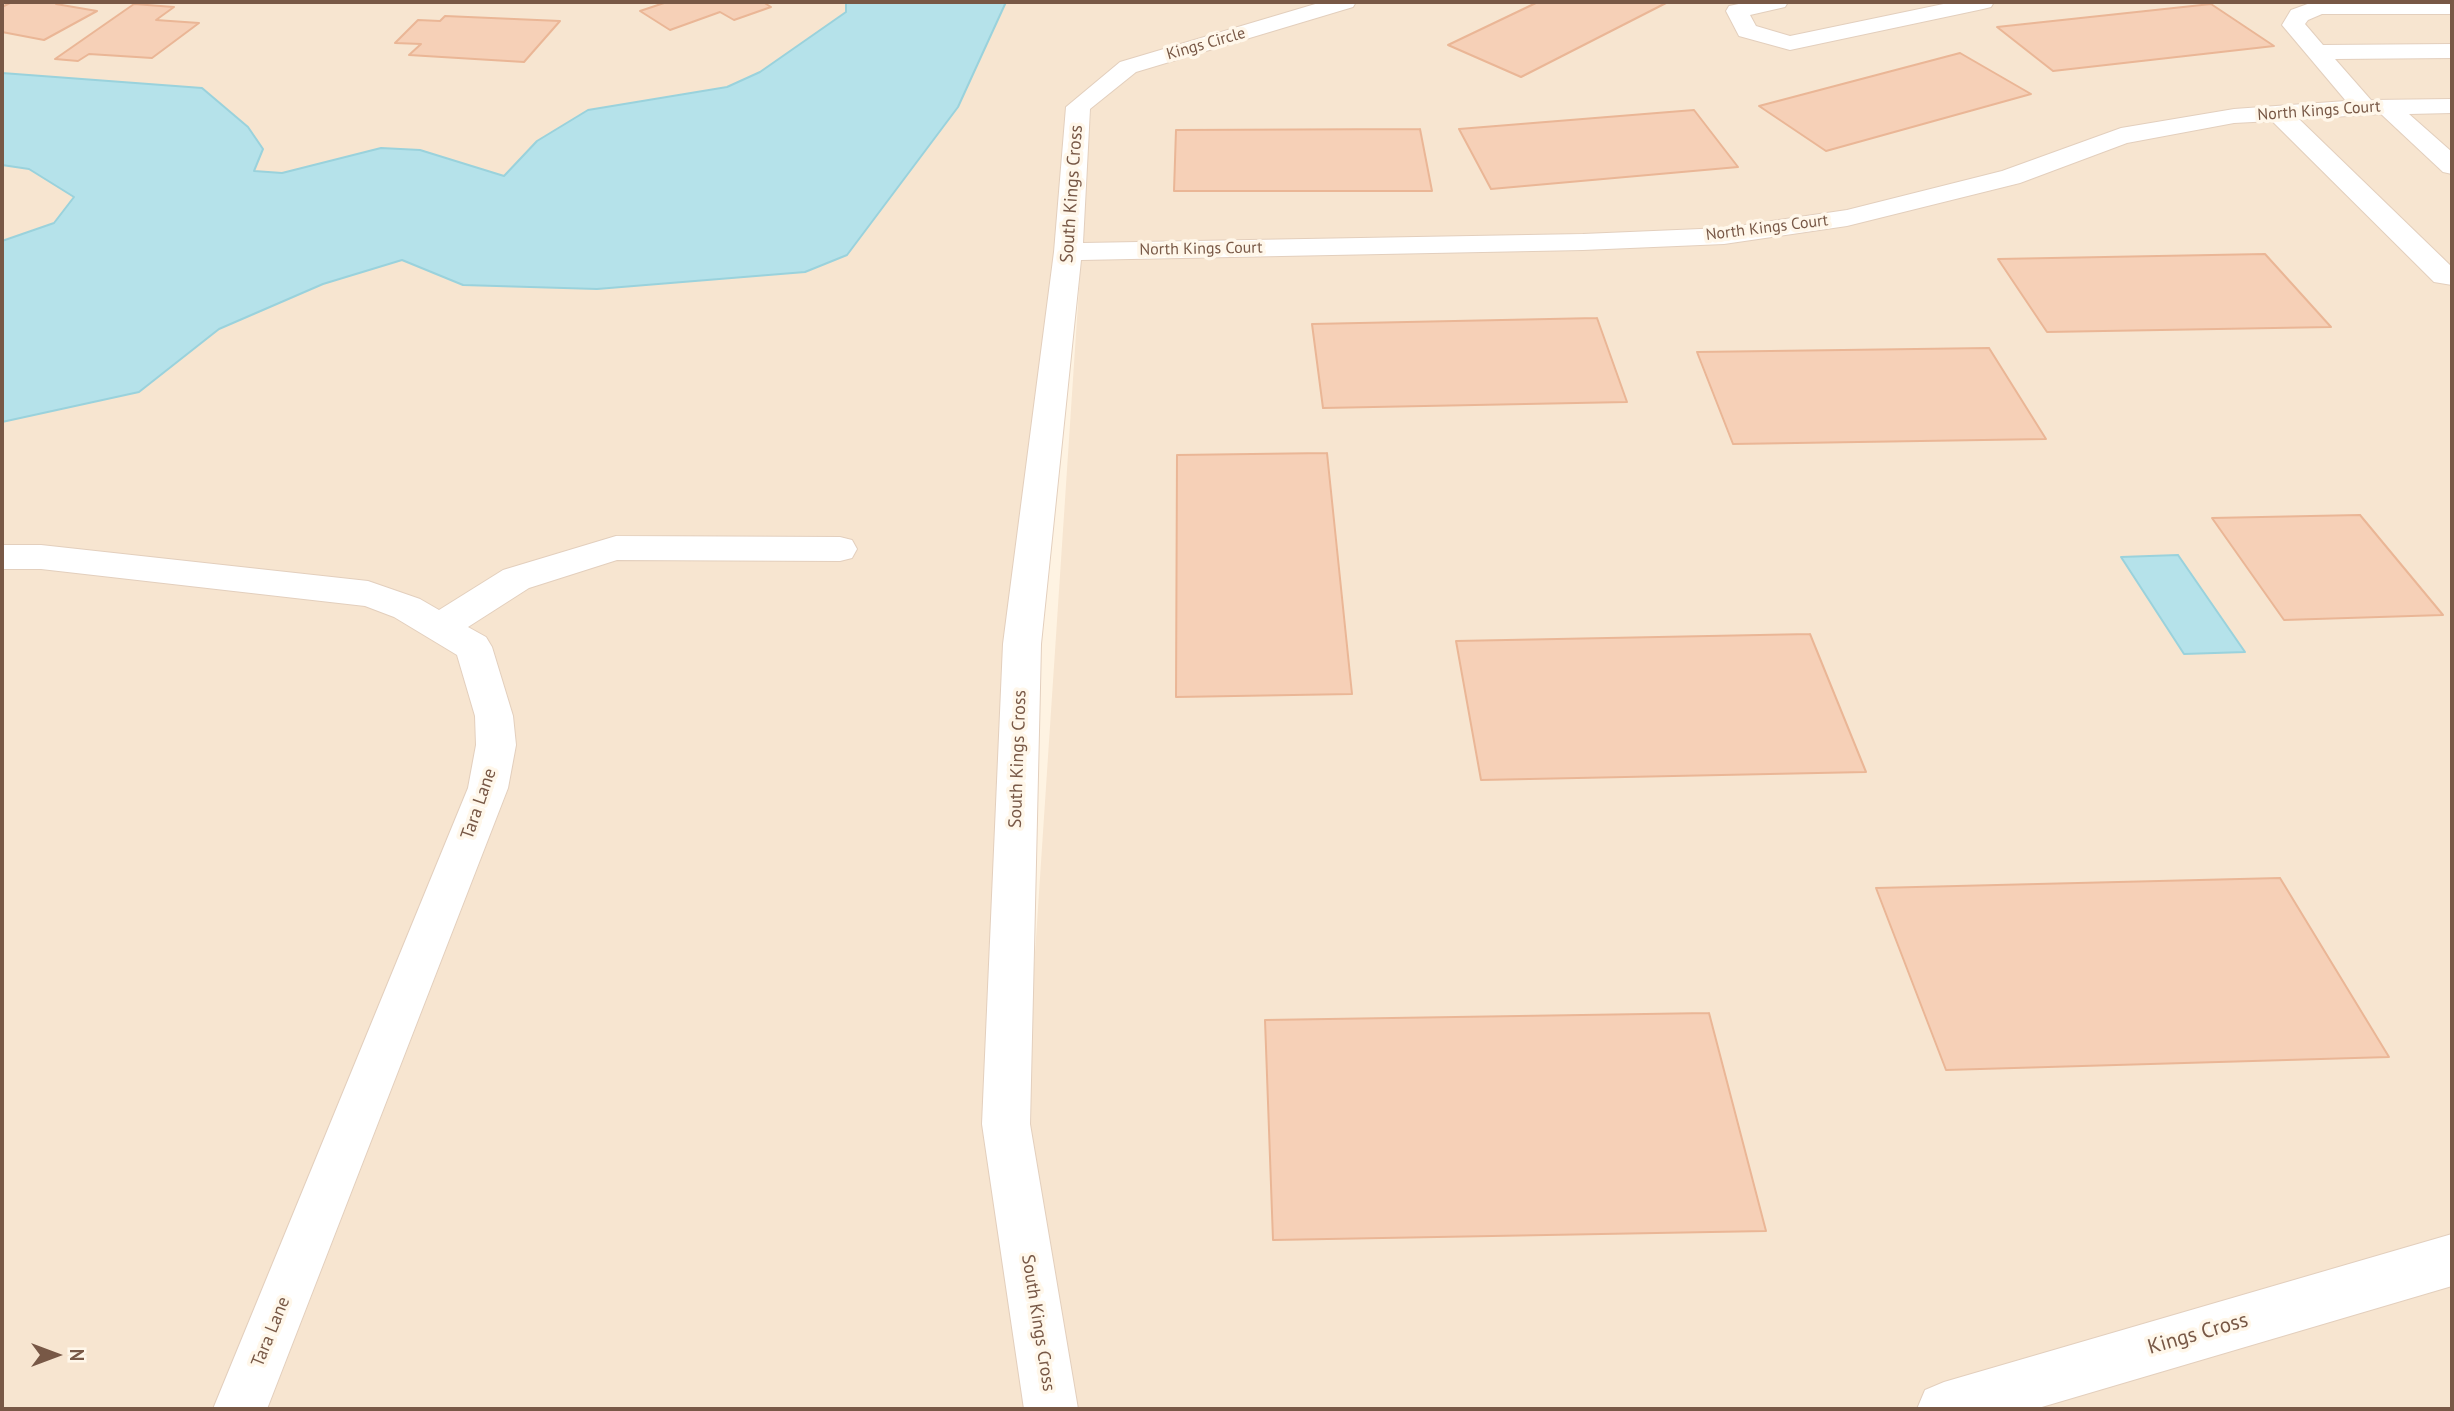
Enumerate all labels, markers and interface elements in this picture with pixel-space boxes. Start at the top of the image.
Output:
street label: Kings Circle [1164,24,1248,64]
street label: North Kings Court [2257,97,2381,125]
street label: South Kings Cross [1056,124,1088,264]
street label: North Kings Court [1705,211,1829,245]
street label: North Kings Court [1139,238,1263,260]
street label: South Kings Cross [1005,690,1031,828]
street label: Tara Lane [457,766,501,842]
street label: South Kings Cross [1017,1253,1059,1393]
street label: Tara Lane [247,1294,295,1370]
street label: Kings Cross [2145,1308,2251,1360]
north arrow [21,1320,91,1390]
text: N [65,1349,89,1361]

